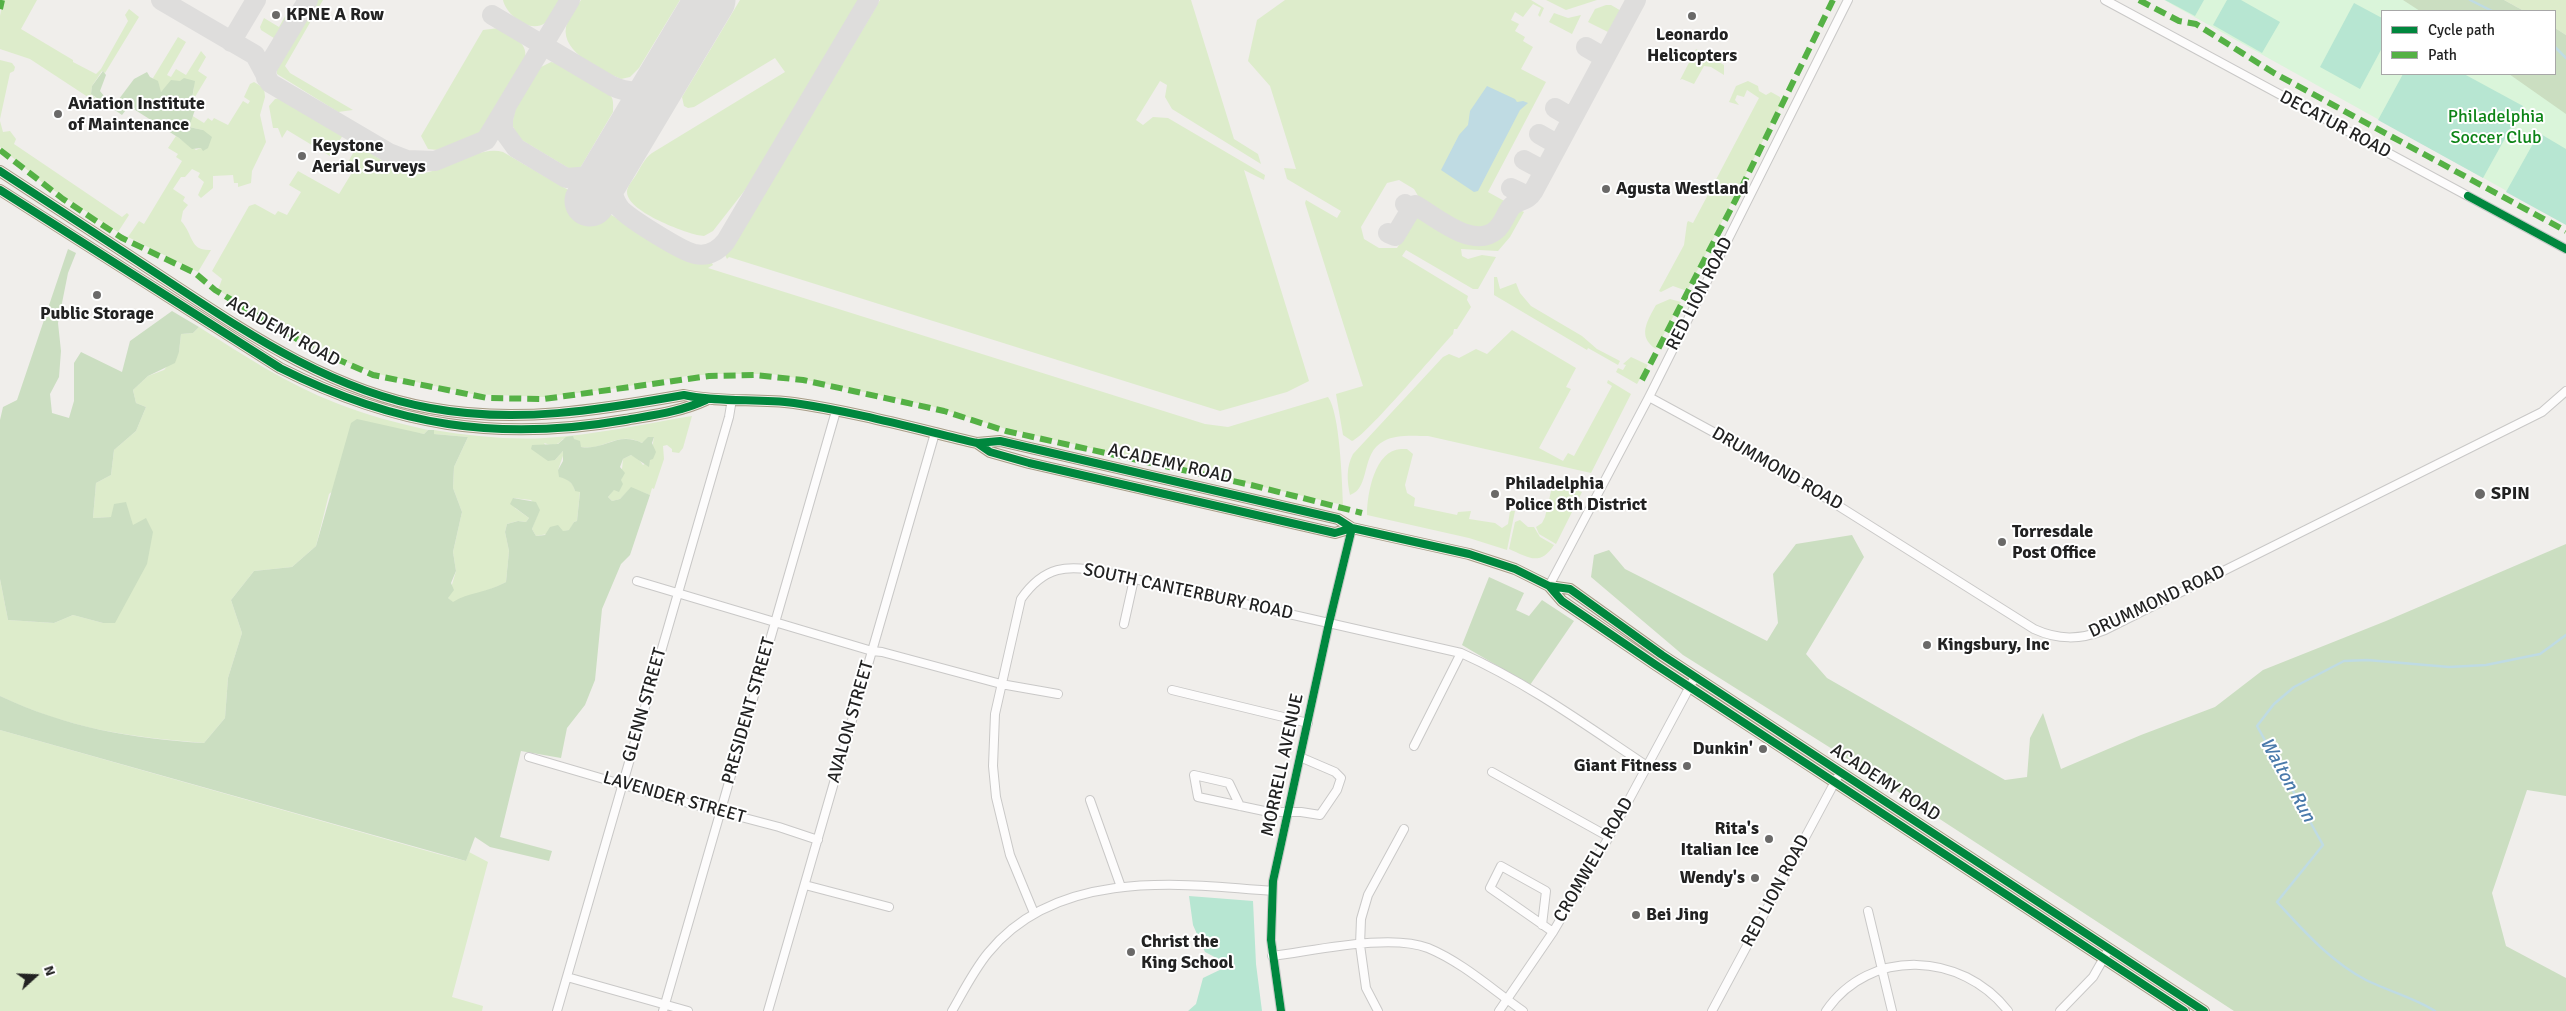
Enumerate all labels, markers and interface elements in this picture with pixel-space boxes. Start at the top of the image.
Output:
place label: KPNE A Row [286,4,384,26]
marker: KPNE A Row [270,9,282,21]
marker: Leonardo Helicopters [1686,10,1698,22]
legend [2381,10,2556,75]
text: Cycle path [2428,21,2495,39]
place label: Leonardo Helicopters [1647,24,1737,66]
text: Path [2428,46,2457,64]
street label: DECATUR ROAD [2276,87,2394,163]
place label: Aviation Institute of Maintenance [68,93,205,136]
park label: Philadelphia Soccer Club [2448,106,2544,148]
marker: Aviation Institute of Maintenance [52,108,64,120]
place label: Keystone Aerial Surveys [312,135,426,178]
marker: Keystone Aerial Surveys [296,150,308,162]
place label: Agusta Westland [1616,178,1748,200]
marker: Agusta Westland [1600,183,1612,195]
street label: RED LION ROAD [1662,234,1738,354]
marker: Public Storage [91,289,103,301]
street label: ACADEMY ROAD [222,292,344,372]
place label: Public Storage [40,303,154,325]
street label: DRUMMOND ROAD [1708,423,1846,515]
street label: ACADEMY ROAD [1106,439,1234,489]
place label: Philadelphia Police 8th District [1505,473,1647,516]
place label: SPIN [2491,483,2530,505]
marker: SPIN [2473,487,2487,501]
marker: Philadelphia Police 8th District [1489,488,1501,500]
place label: Torresdale Post Office [2012,521,2096,564]
marker: Torresdale Post Office [1996,536,2008,548]
street label: SOUTH CANTERBURY ROAD [1081,559,1295,625]
street label: DRUMMOND ROAD [2085,561,2229,643]
place label: Kingsbury, Inc [1937,634,2050,656]
street label: PRESIDENT STREET [718,635,780,787]
marker: Kingsbury, Inc [1921,639,1933,651]
street label: GLENN STREET [618,645,672,765]
street label: AVALON STREET [823,659,879,785]
street label: MORRELL AVENUE [1257,692,1309,838]
water label: Walton Run [2254,734,2320,826]
place label: Dunkin' [1693,738,1753,760]
street label: ACADEMY ROAD [1826,740,1944,826]
marker: Dunkin' [1757,743,1769,755]
place label: Giant Fitness [1574,755,1677,777]
marker: Giant Fitness [1681,760,1693,772]
street label: LAVENDER STREET [600,767,748,829]
street label: CROMWELL ROAD [1550,794,1638,926]
place label: Rita's Italian Ice [1681,818,1759,861]
street label: RED LION ROAD [1737,831,1815,951]
marker: Rita's Italian Ice [1763,833,1775,845]
place label: Wendy's [1680,867,1745,889]
marker: Wendy's [1749,872,1761,884]
place label: Bei Jing [1646,904,1709,926]
marker: Bei Jing [1630,909,1642,921]
place label: Christ the King School [1141,931,1234,974]
marker: Christ the King School [1125,946,1137,958]
north arrow [10,951,60,1001]
text: N [40,963,59,978]

